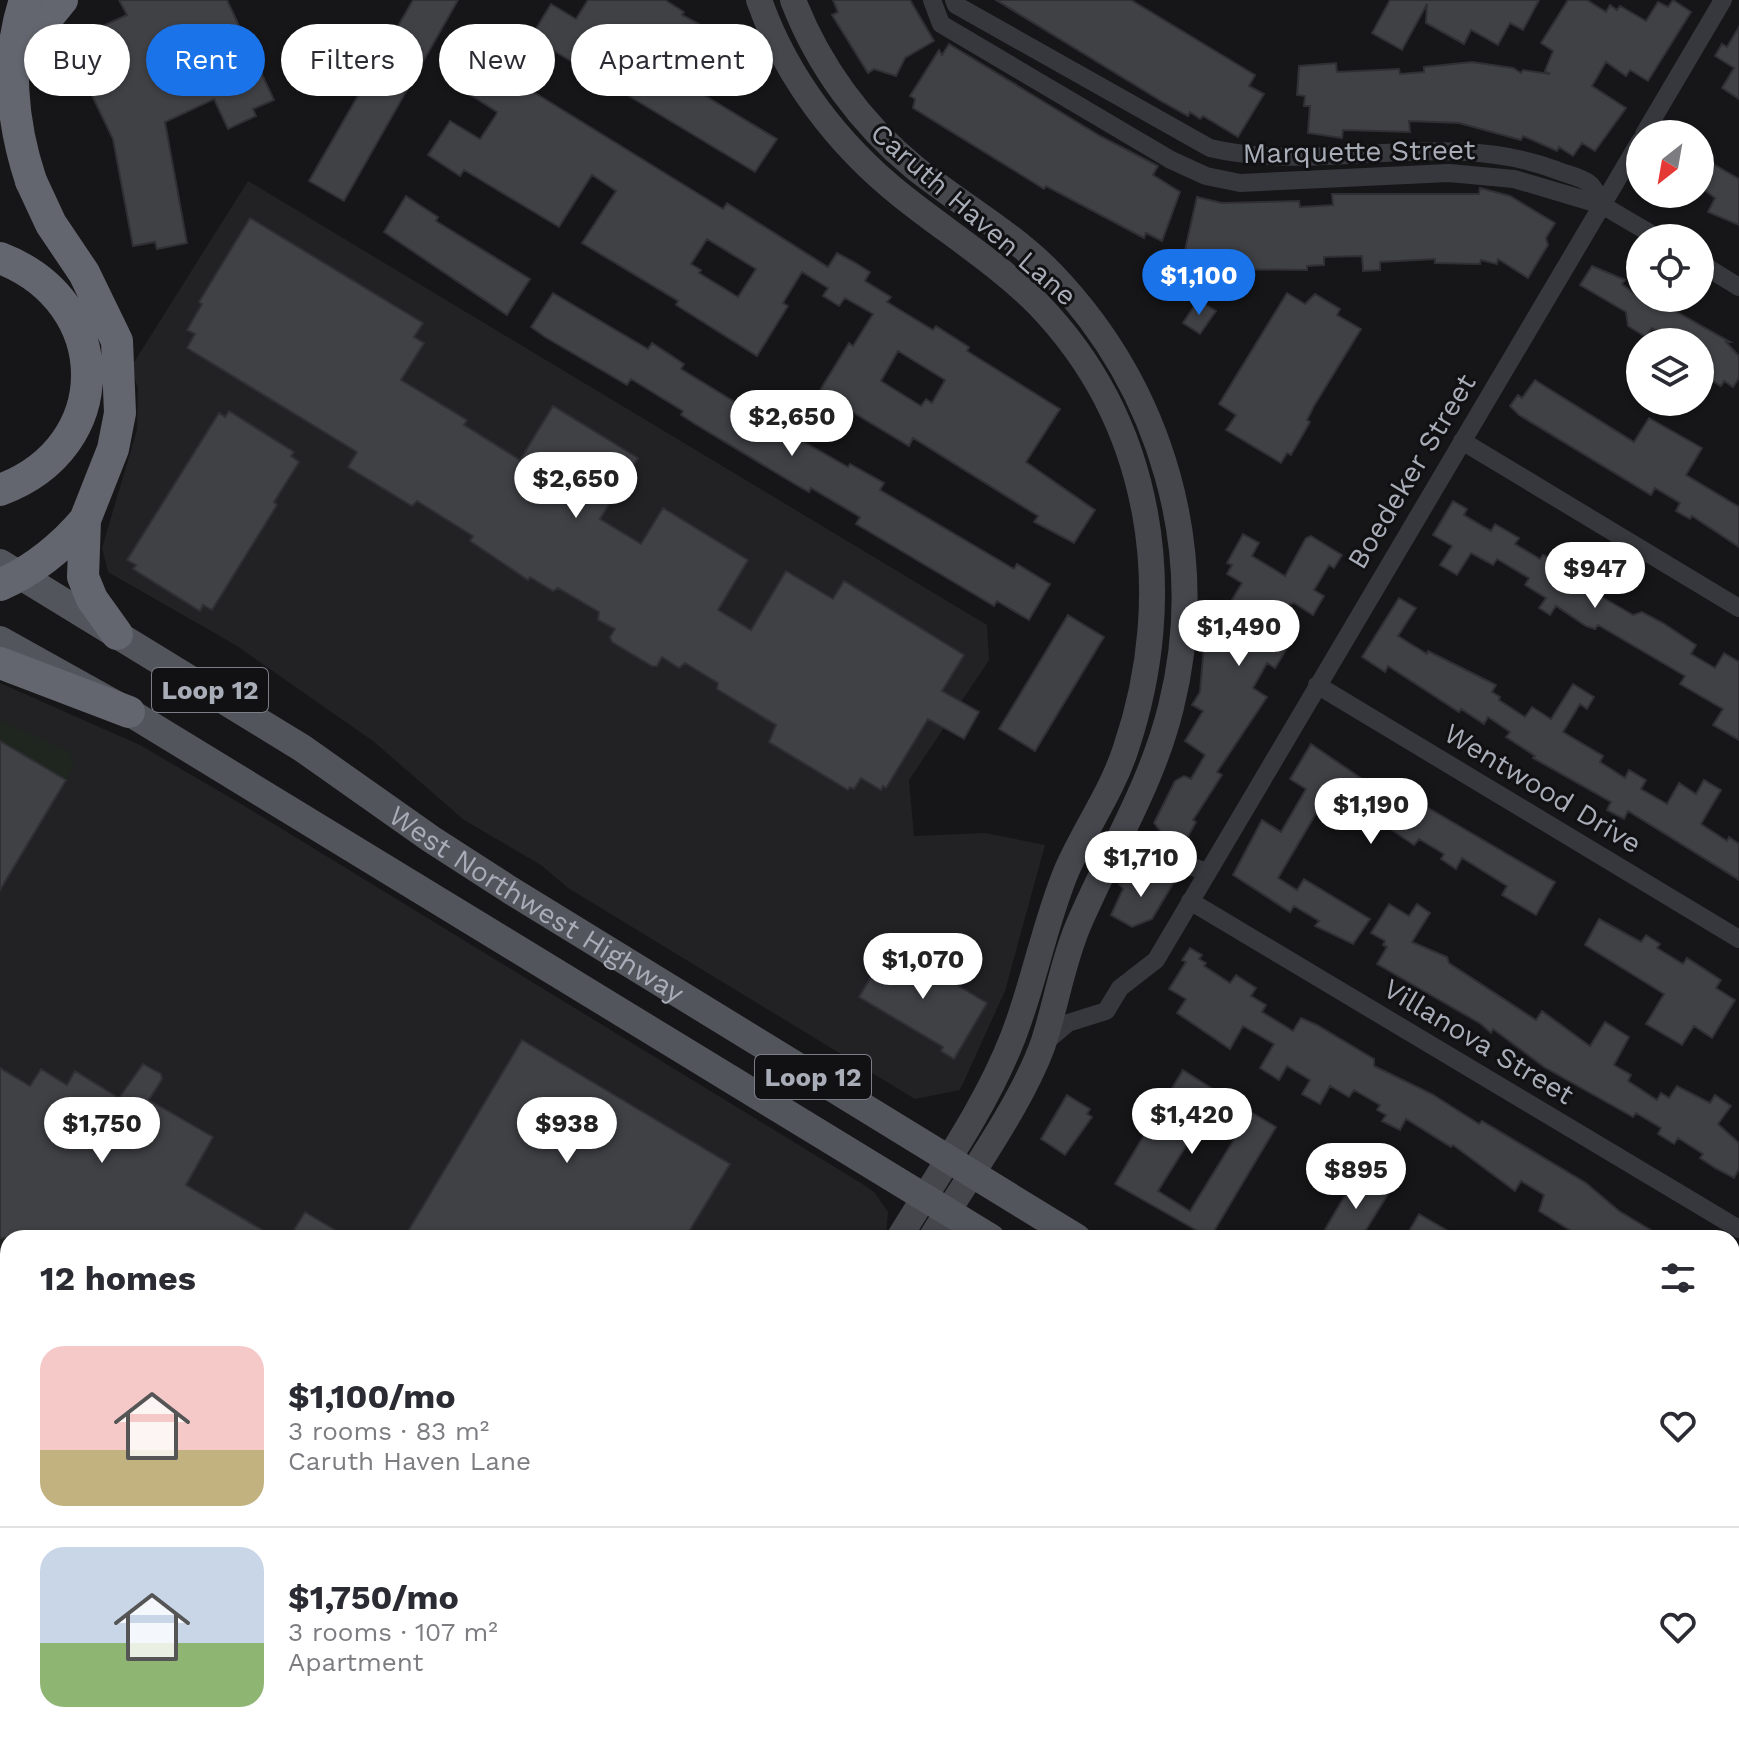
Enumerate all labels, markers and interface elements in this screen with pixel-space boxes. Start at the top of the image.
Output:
chip: Buy [24,24,130,96]
chip: Rent [146,24,265,96]
chip: Filters [281,24,423,96]
chip: New [439,24,555,96]
chip: Apartment [571,24,773,96]
street label: Caruth Haven Lane [864,116,1083,313]
north arrow [1626,120,1714,208]
map controls [1626,120,1714,416]
street label: Marquette Street [1242,133,1476,170]
button: locate [1626,224,1714,312]
pin: $1,100 [1134,249,1264,317]
text: $1,100 [1160,260,1238,290]
button: layers [1626,328,1714,416]
street label: Boedeker Street [1340,368,1483,575]
pin: $2,650 [727,390,857,458]
text: $2,650 [748,401,836,431]
pin: $2,650 [511,452,641,520]
text: $2,650 [532,463,620,493]
pin: $947 [1548,542,1642,610]
text: $947 [1563,553,1627,583]
pin: $1,490 [1174,600,1304,668]
text: $1,490 [1197,611,1281,641]
road number: Loop 12 [152,668,268,712]
street label: Wentwood Drive [1438,717,1647,860]
pin: $1,190 [1306,778,1436,846]
text: $1,190 [1333,789,1409,819]
street label: West Northwest Highway [383,799,690,1010]
pin: $1,710 [1076,831,1206,899]
text: $1,710 [1103,842,1179,872]
pin: $1,070 [858,933,988,1001]
text: $1,070 [881,944,965,974]
street label: Villanova Street [1378,972,1580,1111]
road number: Loop 12 [755,1055,871,1099]
pin: $1,420 [1127,1088,1257,1156]
pin: $1,750 [37,1097,167,1165]
pin: $938 [520,1097,614,1165]
text: $1,420 [1150,1099,1234,1129]
text: $1,750 [62,1108,142,1138]
text: $938 [535,1108,599,1138]
pin: $895 [1309,1143,1403,1211]
text: $895 [1324,1154,1388,1184]
icon: filters [1656,1256,1700,1300]
text: 12 homes [40,1258,196,1298]
text: $1,100/mo [288,1376,456,1416]
icon: home [104,1378,200,1474]
icon: heart [1656,1404,1700,1448]
text: 3 rooms · 83 m² [288,1416,489,1446]
text: Caruth Haven Lane [288,1446,531,1476]
text: $1,750/mo [288,1577,459,1617]
icon: home [104,1579,200,1675]
icon: heart [1656,1605,1700,1649]
text: 3 rooms · 107 m² [288,1617,498,1647]
text: Apartment [288,1647,424,1677]

